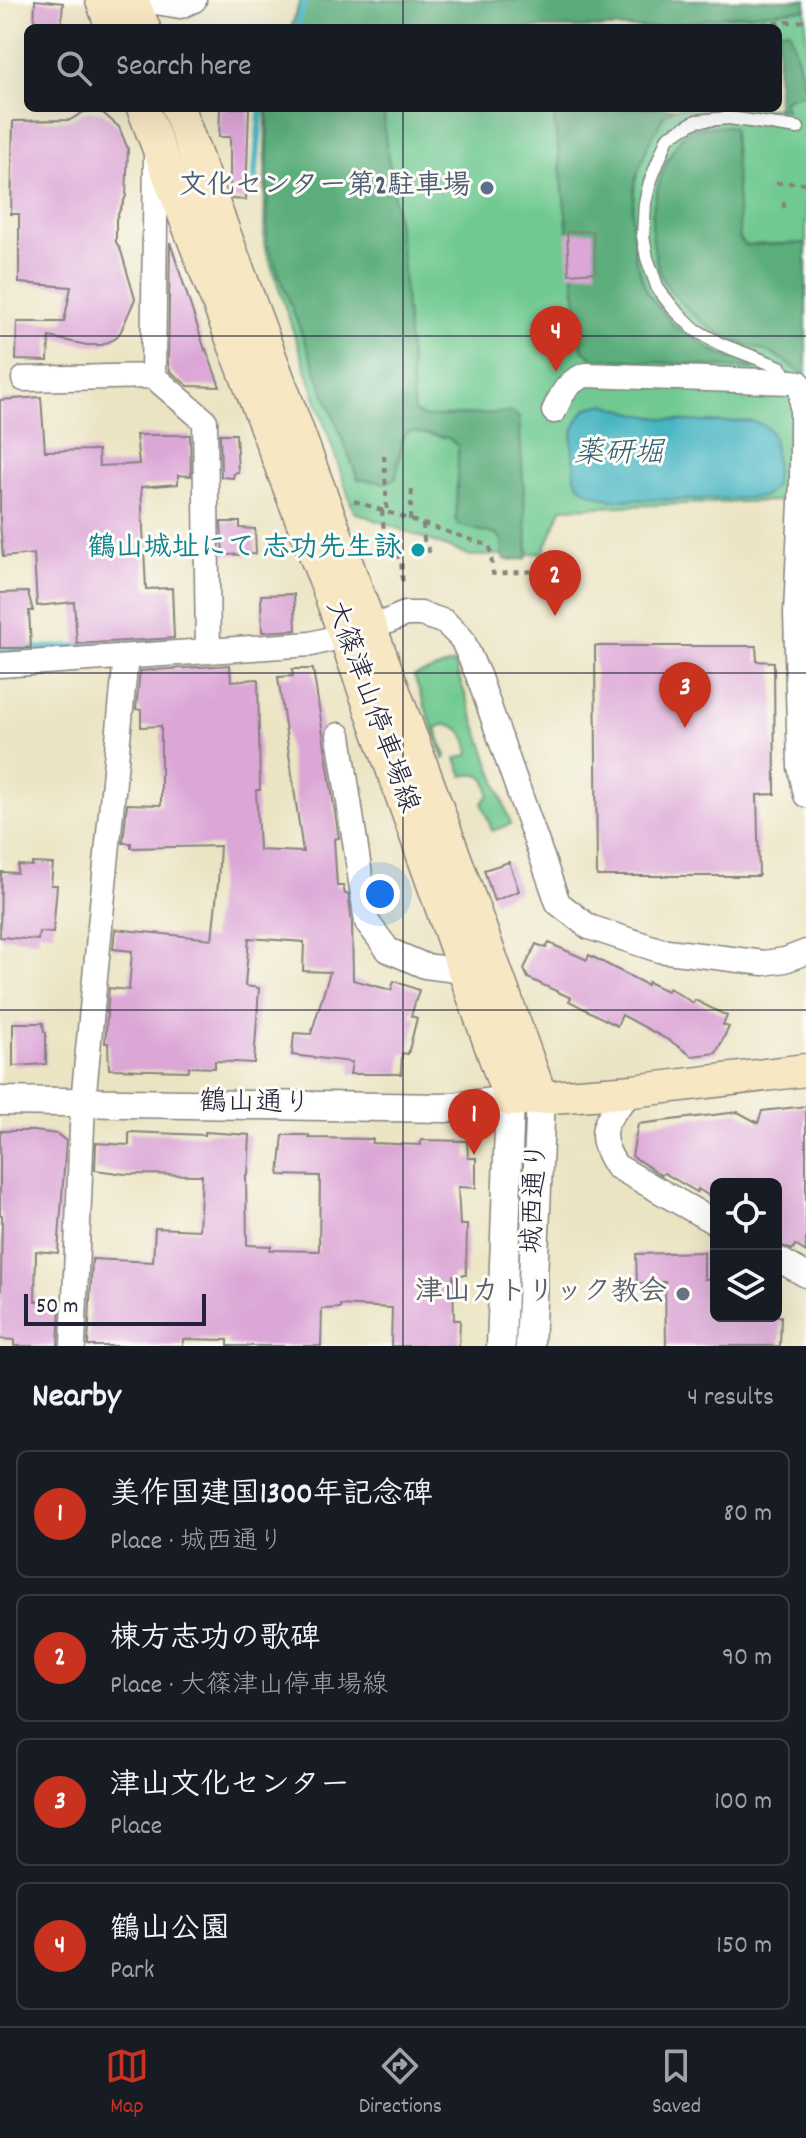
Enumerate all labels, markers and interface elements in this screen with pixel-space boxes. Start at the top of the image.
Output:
search box [24,24,782,112]
icon: search [52,46,96,90]
text: Search here [116,47,252,90]
place label: 文化センター第2駐車場 [179,168,471,208]
marker: 文化センター第2駐車場 [478,179,496,197]
pin: 4 [530,306,582,372]
water label: 薬研堀 [574,434,666,477]
place label: 鶴山城址にて 志功先生詠 [88,530,402,570]
marker: 鶴山城址にて 志功先生詠 [409,541,427,559]
pin: 2 [529,550,581,616]
street label: 大篠津山停車場線 [313,595,427,819]
pin: 3 [659,662,711,728]
your location [360,874,400,914]
street label: 鶴山通り [199,1084,311,1126]
pin: 1 [448,1089,500,1155]
street label: 城西通り [514,1141,560,1255]
map controls [710,1178,782,1322]
button: locate [710,1178,782,1250]
button: layers [710,1250,782,1322]
place label: 津山カトリック教会 [415,1274,667,1314]
marker: 津山カトリック教会 [674,1285,692,1303]
scale bar [24,1290,206,1326]
text: 50 m [36,1292,78,1323]
text: Nearby [32,1374,121,1423]
text: 4 results [687,1380,774,1417]
text: 美作国建国1300年記念碑 [110,1475,433,1518]
text: 1 [57,1496,63,1533]
text: 80 m [724,1496,772,1533]
text: Place · 城西通り [110,1524,284,1561]
text: 棟方志功の歌碑 [110,1619,320,1662]
text: 2 [54,1640,66,1677]
text: 90 m [722,1640,772,1677]
text: Place · 大篠津山停車場線 [110,1668,388,1705]
text: 津山文化センター [110,1766,350,1809]
text: 3 [54,1784,66,1821]
text: 100 m [714,1784,772,1821]
text: Place [110,1809,162,1846]
text: 鶴山公園 [110,1910,230,1953]
text: 4 [55,1928,65,1965]
text: 150 m [716,1928,772,1965]
text: Park [110,1953,154,1990]
tab: Map [105,2044,149,2123]
tab: Directions [359,2044,442,2123]
tab: Saved [652,2044,701,2123]

